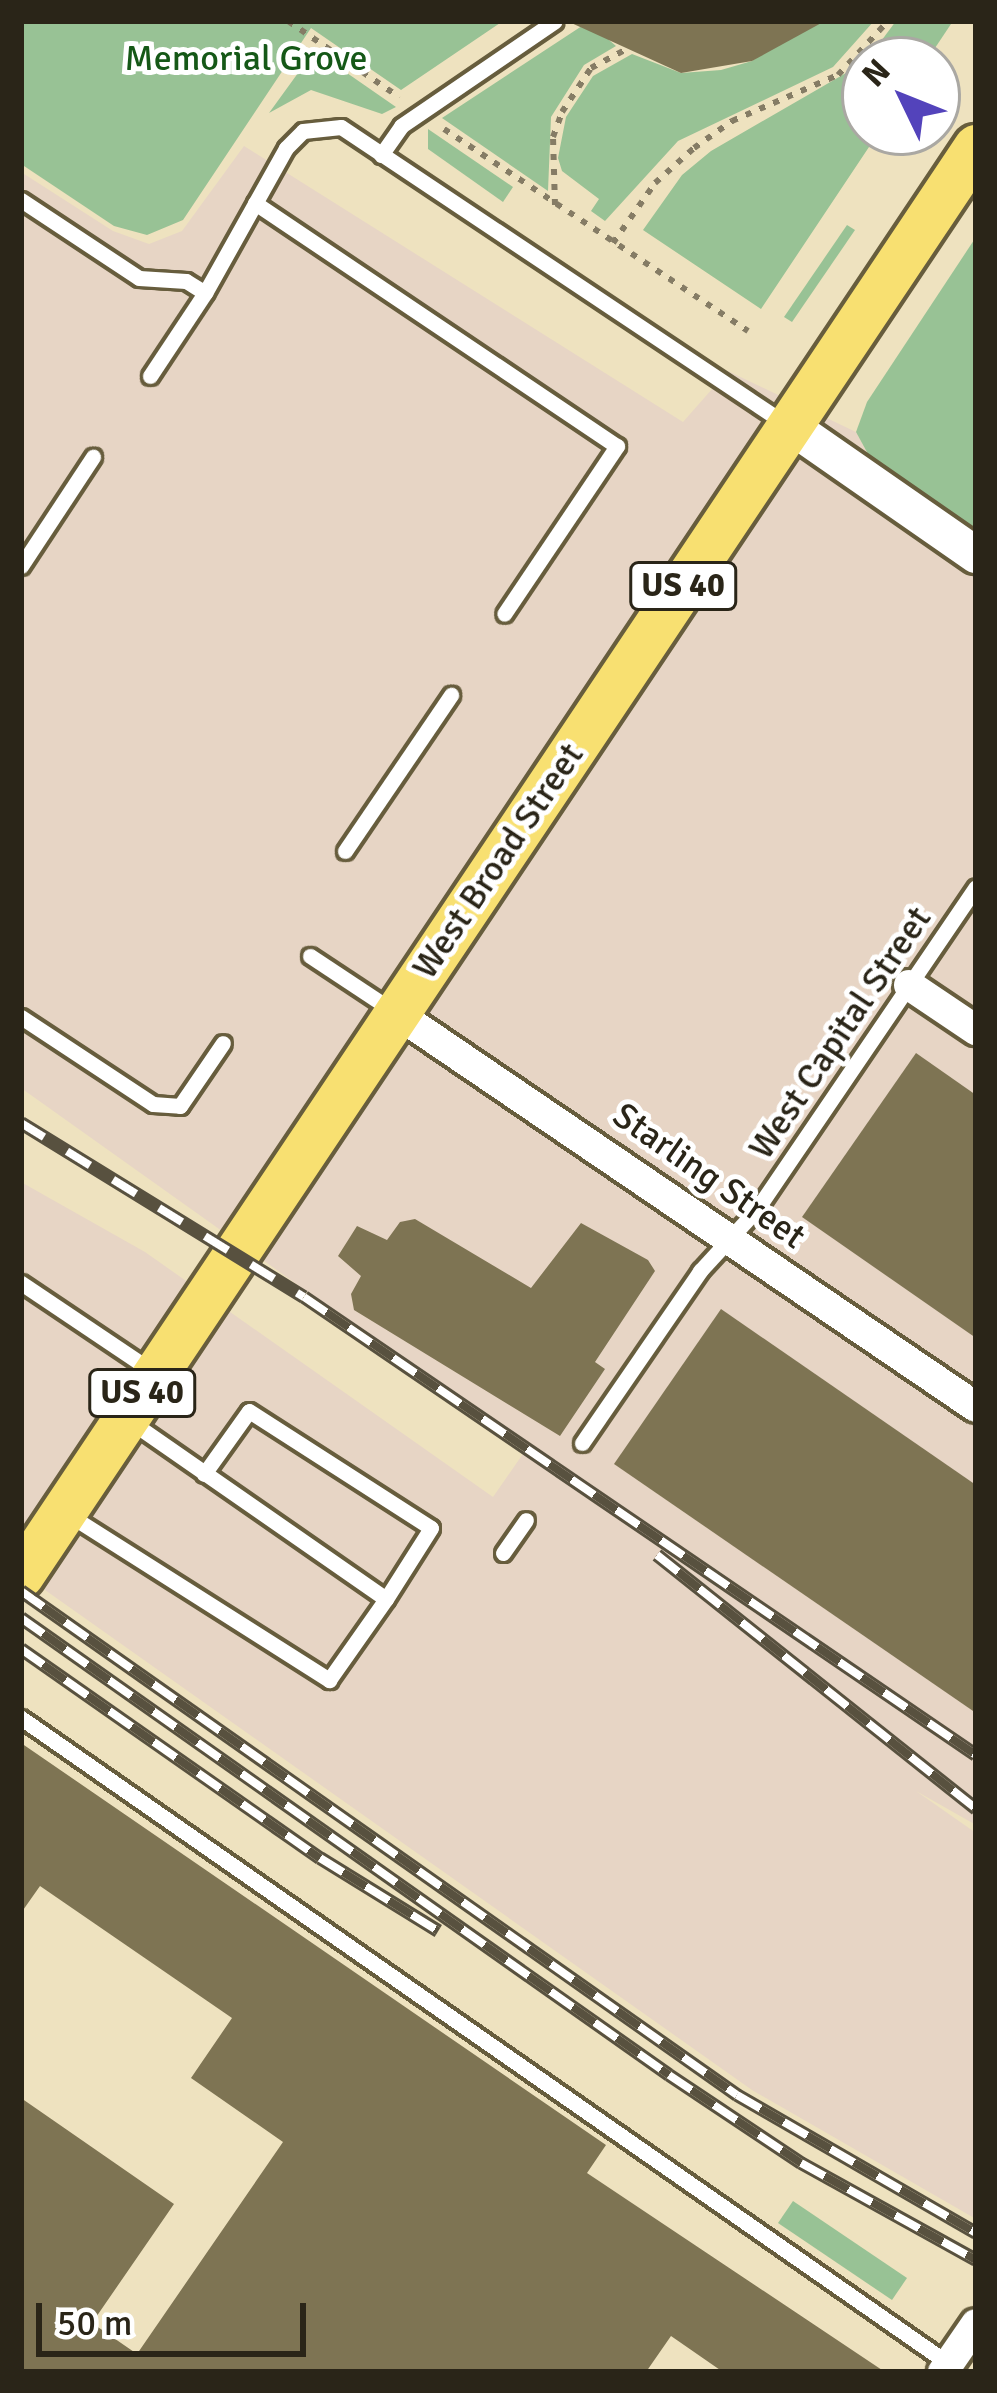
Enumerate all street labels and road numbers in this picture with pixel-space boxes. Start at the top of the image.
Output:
road number: US 40 [629,559,737,613]
street label: West Broad Street [403,735,593,987]
street label: West Capital Street [740,899,940,1167]
street label: Starling Street [605,1094,813,1258]
road number: US 40 [88,1366,196,1420]

